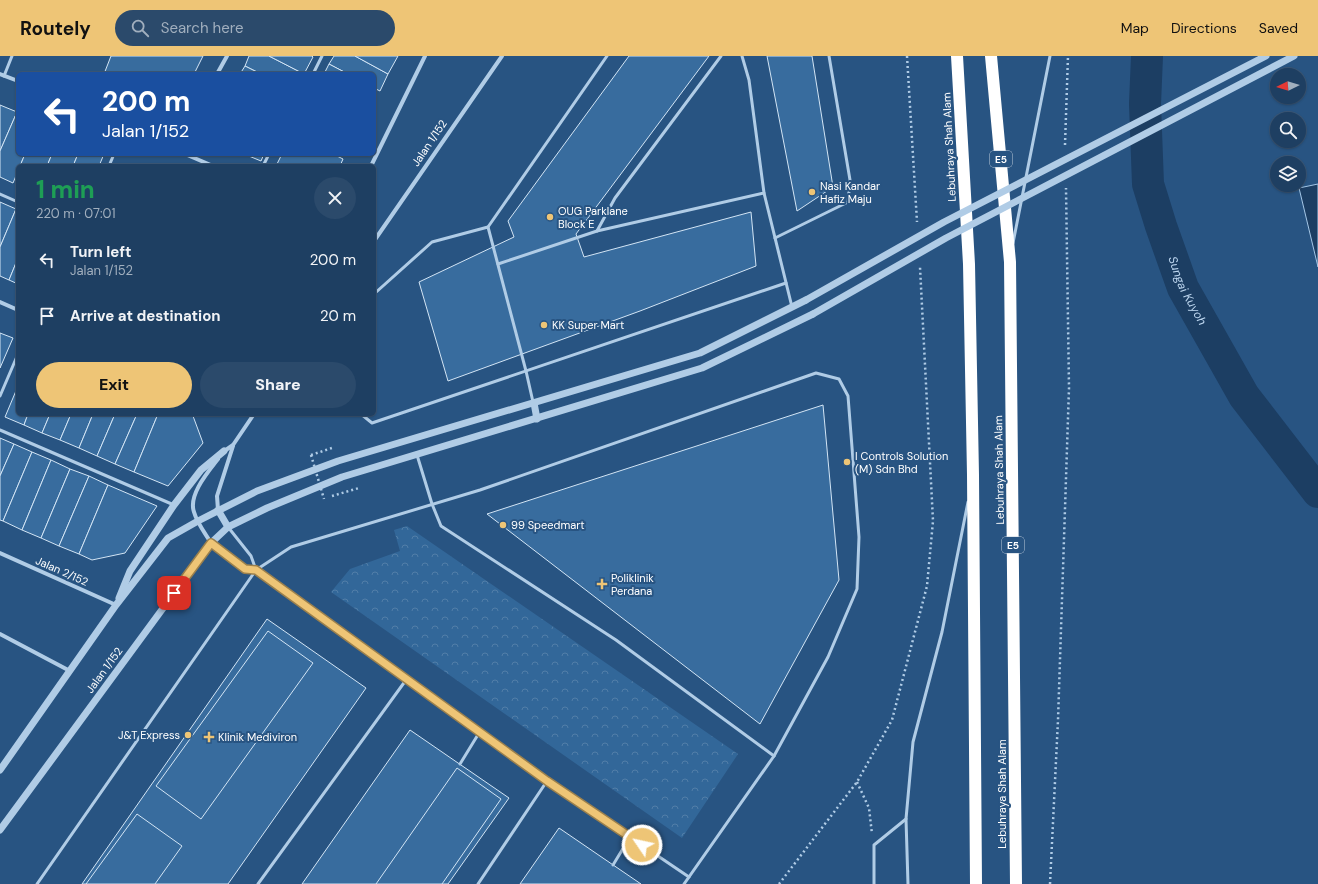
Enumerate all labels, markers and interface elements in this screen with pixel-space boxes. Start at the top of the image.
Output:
search box [115,10,395,46]
text: Routely [20,16,91,41]
icon: search [129,17,151,39]
text: Search here [161,18,243,38]
text: Map [1121,19,1149,37]
text: Directions [1171,19,1237,37]
text: Saved [1259,19,1298,37]
north arrow [1270,68,1306,104]
map controls [1270,68,1306,192]
text: 200 m [102,83,190,120]
icon: left [36,88,88,140]
street label: Lebuhraya Shah Alam [939,92,959,202]
button: search [1270,112,1306,148]
street label: Jalan 1/152 [408,117,450,169]
text: Jalan 1/152 [102,119,189,143]
road number: E5 [990,151,1012,167]
button: layers [1270,156,1306,192]
text: 1 min [36,174,95,205]
button: close [314,177,356,219]
place label: Nasi Kandar Hafiz Maju [820,179,880,206]
marker: Nasi Kandar Hafiz Maju [807,187,817,197]
place label: OUG Parklane Block E [558,204,628,231]
text: 220 m · 07:01 [36,205,116,222]
marker: OUG Parklane Block E [545,212,555,222]
text: Turn left [70,242,131,262]
icon: left [36,249,58,271]
text: 200 m [310,250,356,270]
water label: Sungai Kuyoh [1164,254,1210,328]
text: Jalan 1/152 [70,262,133,279]
icon: arrive [36,305,58,327]
text: Arrive at destination [70,306,221,326]
text: 20 m [320,306,356,326]
place label: KK Super Mart [552,318,624,332]
marker: KK Super Mart [539,320,549,330]
button: Exit [36,362,192,408]
button: Share [200,362,356,408]
street label: Lebuhraya Shah Alam [991,415,1007,525]
place label: I Controls Solution (M) Sdn Bhd [855,449,948,476]
marker: I Controls Solution (M) Sdn Bhd [842,457,852,467]
place label: 99 Speedmart [511,518,585,532]
marker: 99 Speedmart [498,520,508,530]
road number: E5 [1002,537,1024,553]
street label: Jalan 2/152 [34,553,90,589]
place label: Poliklinik Perdana [611,571,654,598]
pin [157,576,191,610]
marker: Poliklinik Perdana [596,578,608,590]
icon: arrive [163,582,185,604]
street label: Jalan 1/152 [83,644,125,696]
place label: J&T Express [118,728,180,742]
marker: J&T Express [183,730,193,740]
place label: Klinik Mediviron [218,730,297,744]
marker: Klinik Mediviron [203,731,215,743]
street label: Lebuhraya Shah Alam [995,739,1009,849]
position arrow [621,824,663,866]

